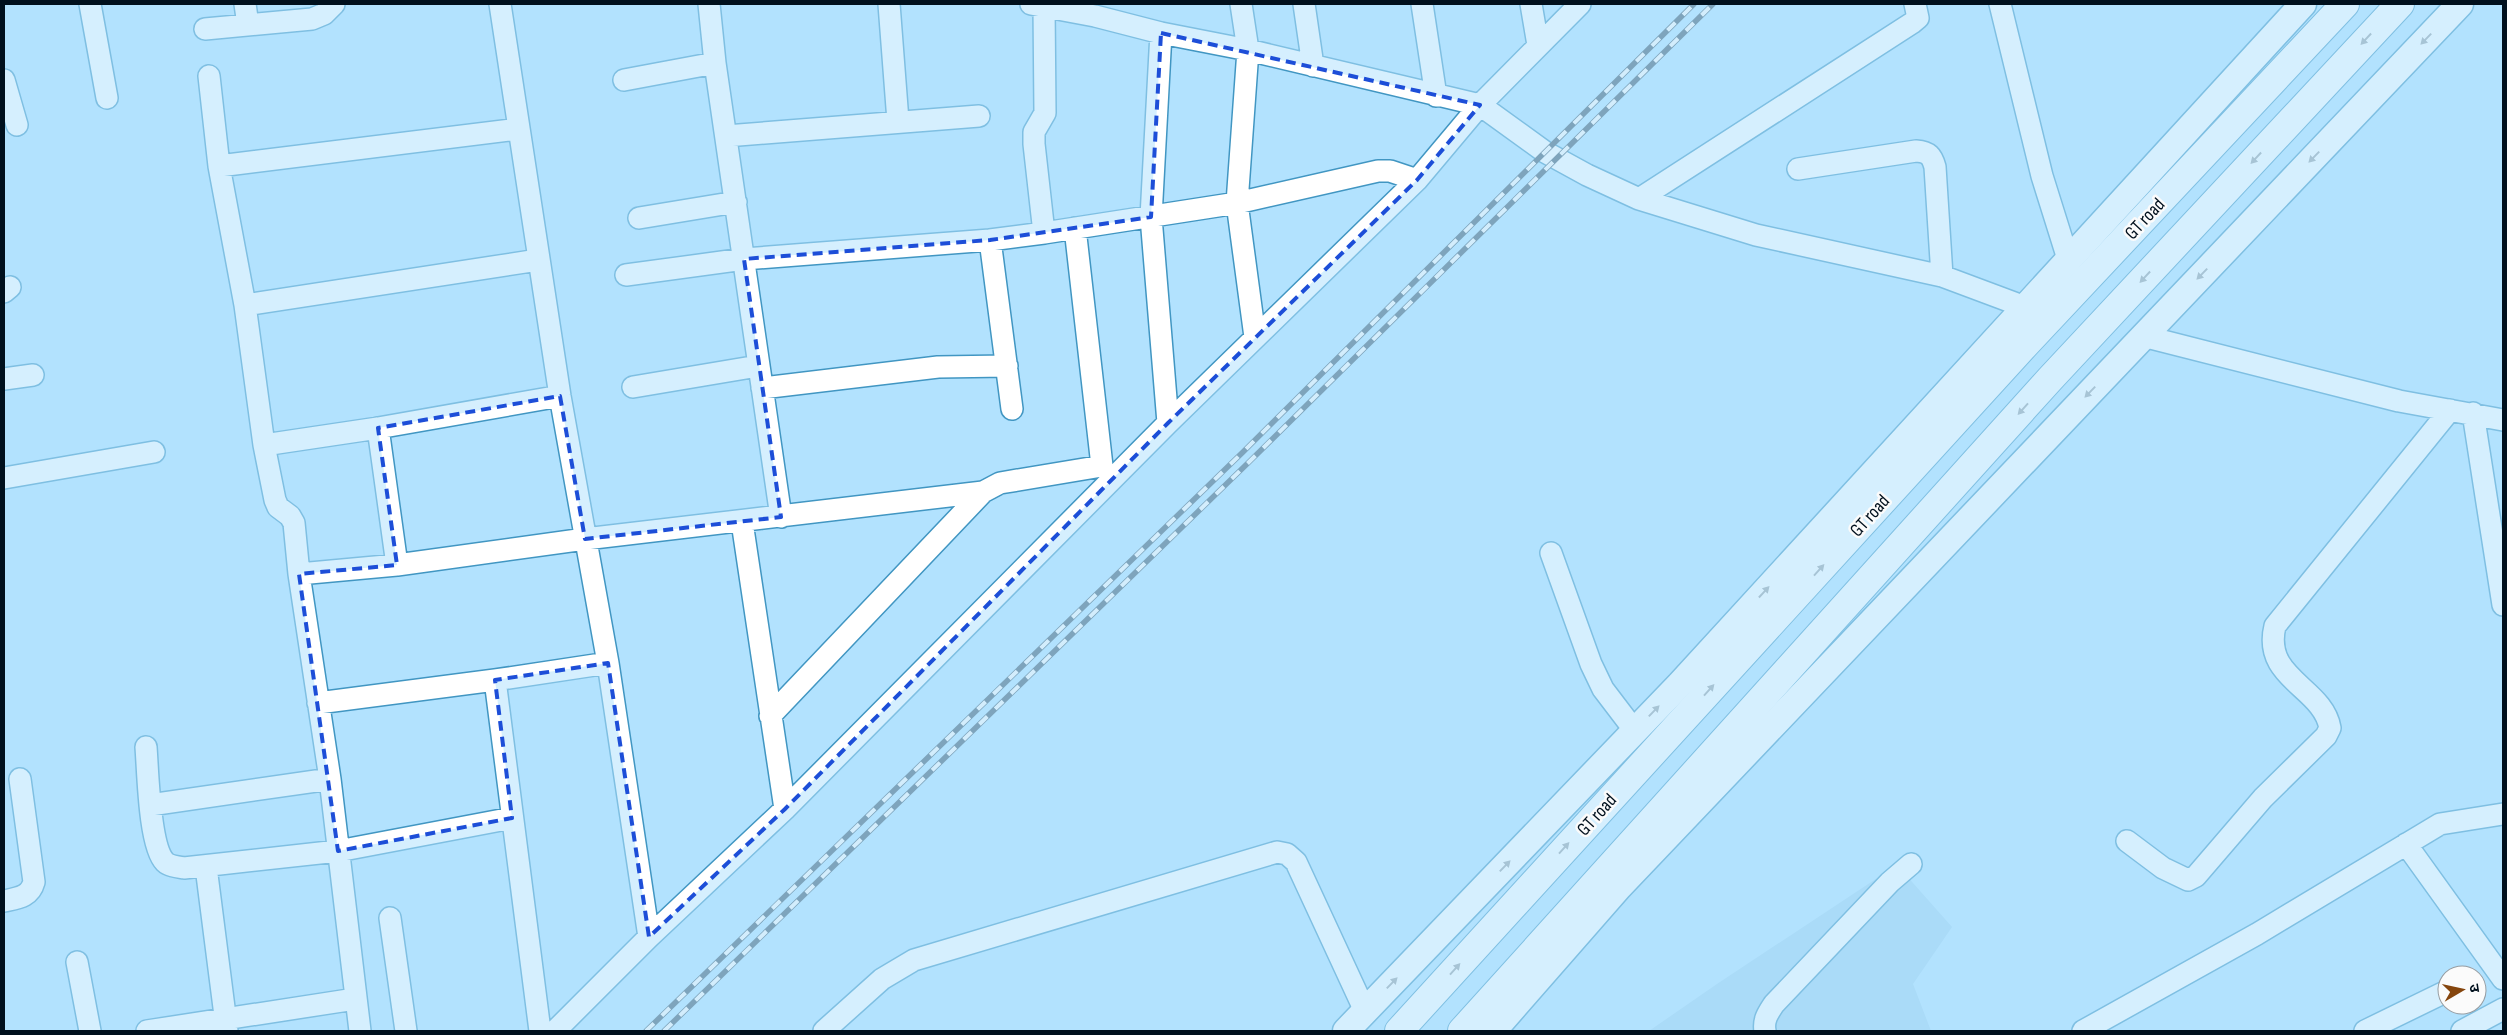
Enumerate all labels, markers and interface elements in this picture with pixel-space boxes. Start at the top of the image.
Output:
one-way arrow [2360,33,2372,45]
one-way arrow [2420,33,2432,45]
one-way arrow [2308,150,2320,162]
one-way arrow [2250,152,2262,164]
street label: GT road [2120,194,2170,245]
one-way arrow [2196,268,2208,280]
one-way arrow [2139,271,2151,283]
one-way arrow [2084,386,2096,398]
one-way arrow [2017,403,2028,416]
street label: GT road [1845,490,1895,542]
one-way arrow [1813,564,1825,576]
one-way arrow [1758,587,1770,599]
one-way arrow [1703,684,1715,696]
one-way arrow [1648,706,1660,718]
street label: GT road [1572,789,1622,841]
one-way arrow [1558,843,1570,855]
one-way arrow [1499,861,1511,873]
one-way arrow [1449,964,1461,976]
north arrow [2437,965,2487,1015]
one-way arrow [1386,978,1398,990]
text: उ [2465,983,2484,994]

